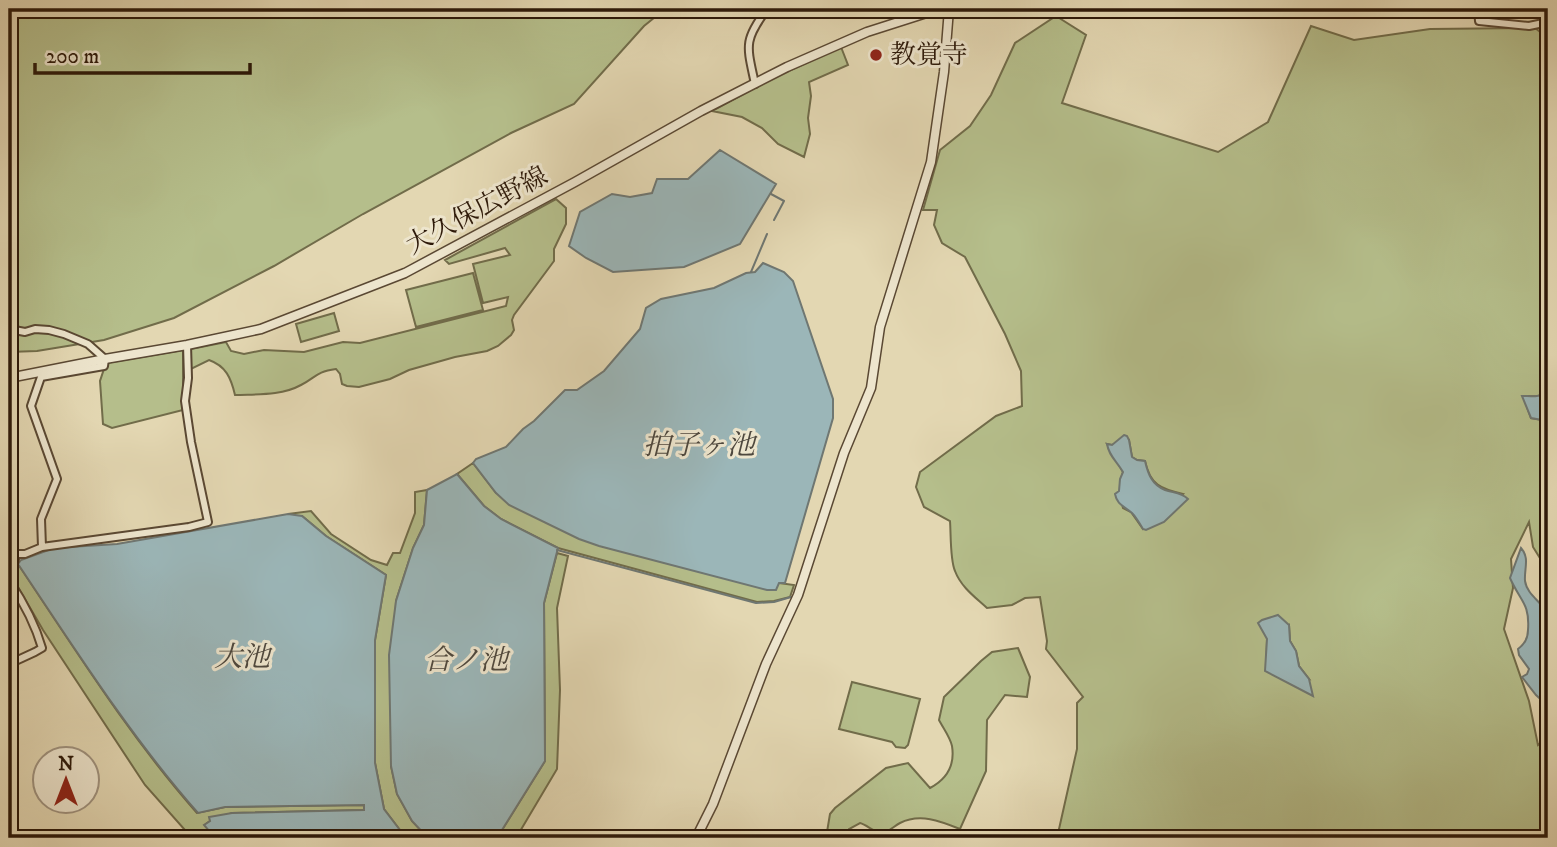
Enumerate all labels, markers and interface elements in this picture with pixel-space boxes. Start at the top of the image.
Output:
scale bar [35,32,250,76]
place label: 教覚寺 [890,39,968,72]
text: 200 m [46,44,99,70]
marker: 教覚寺 [868,47,884,63]
street label: 大久保広野線 [400,160,554,262]
water label: 拍子ヶ池 [643,428,758,463]
water label: 大池 [214,640,273,675]
water label: 合ノ池 [424,643,511,678]
north arrow [32,746,102,816]
text: N [58,753,74,776]

